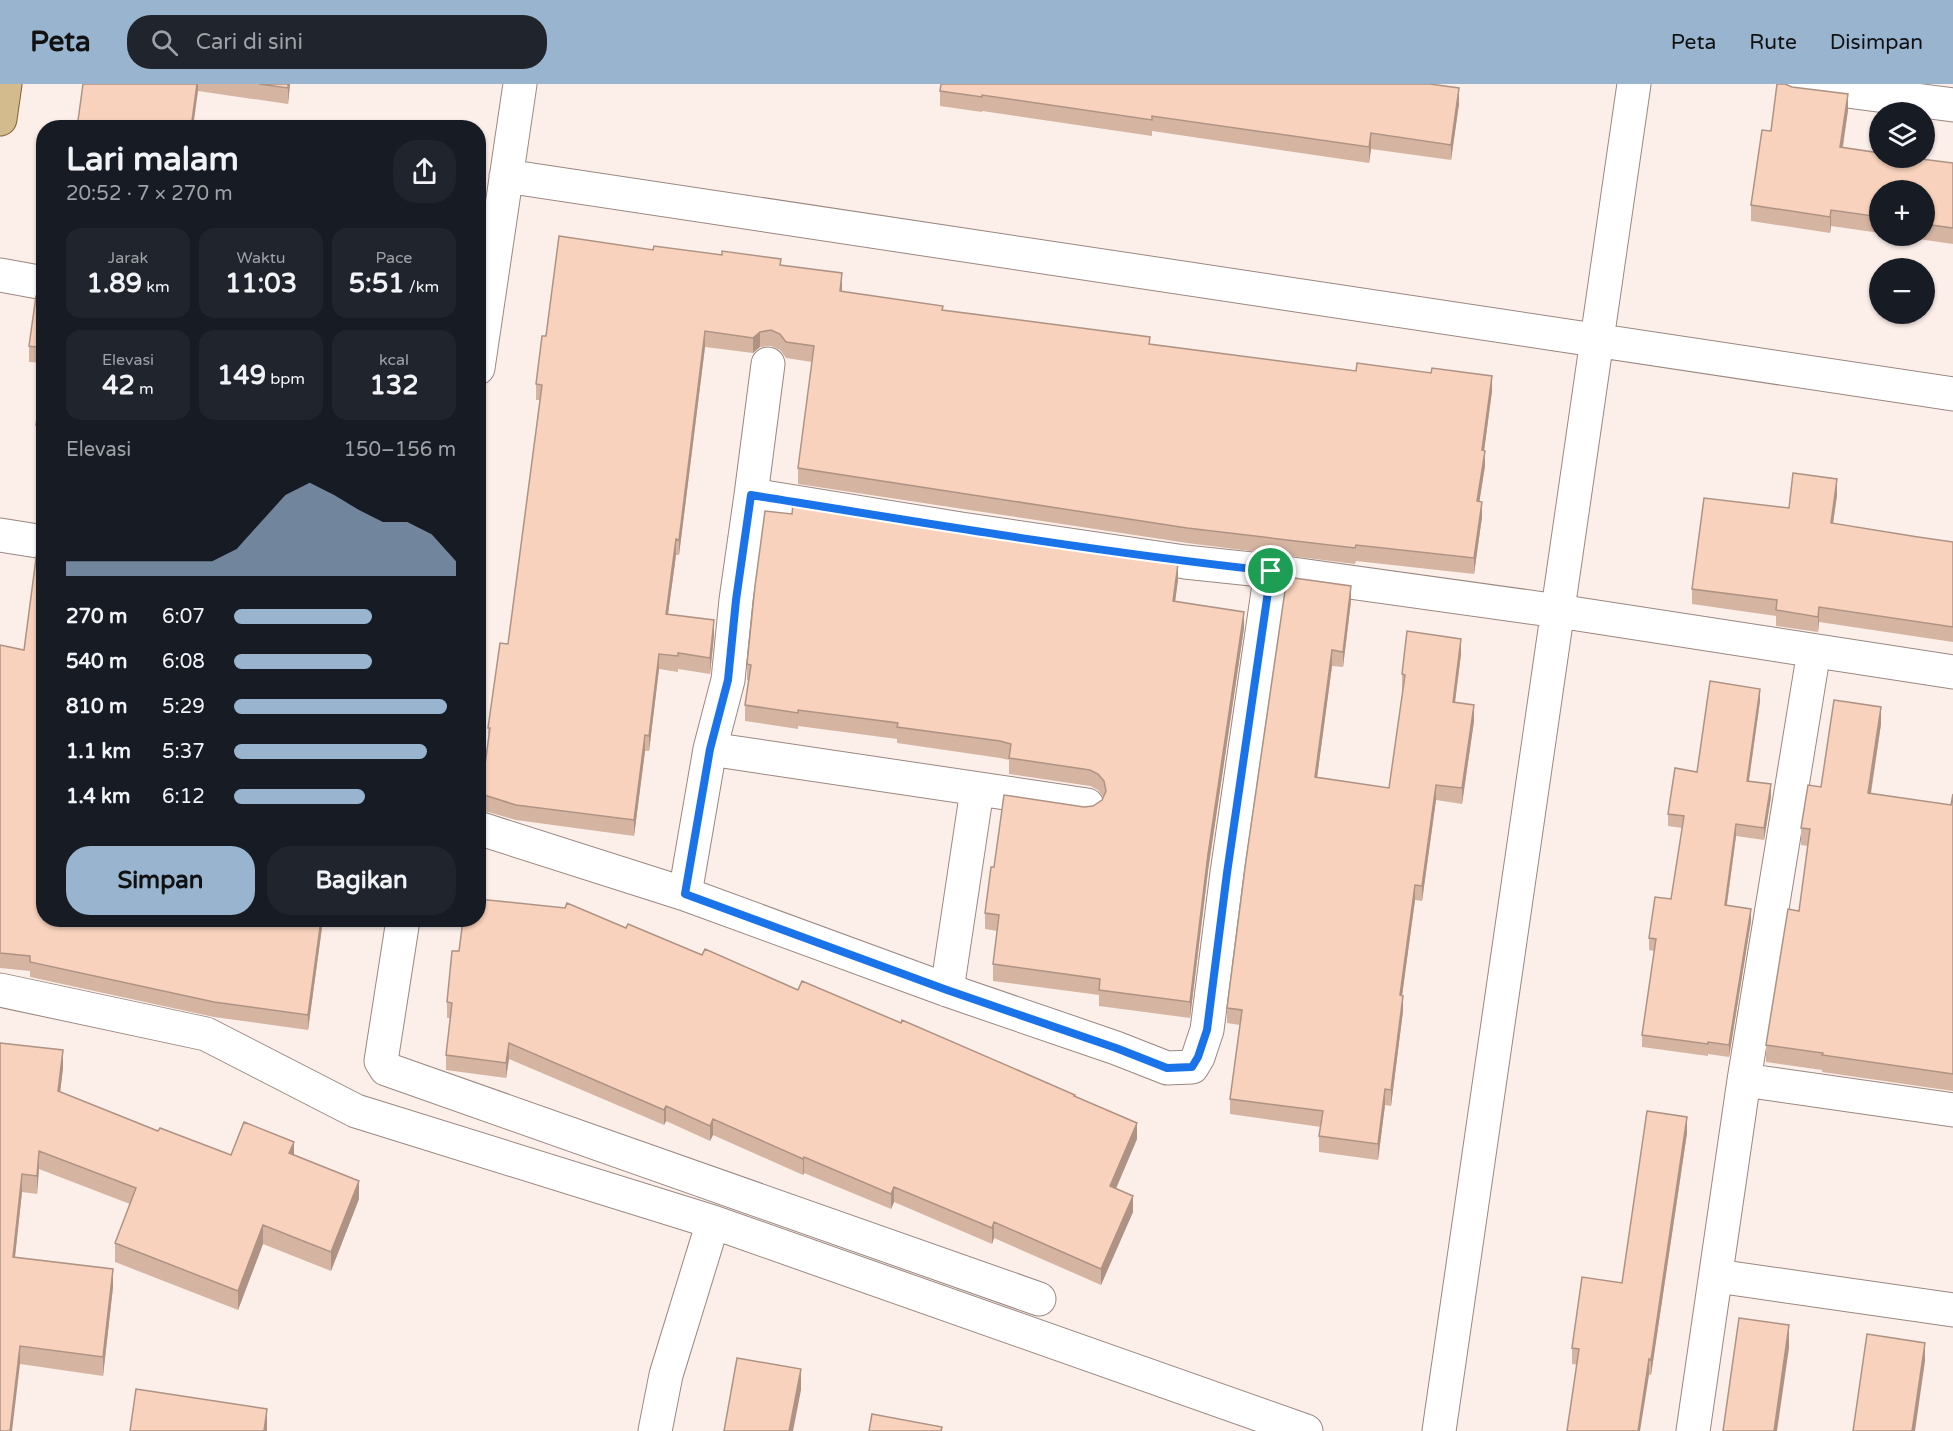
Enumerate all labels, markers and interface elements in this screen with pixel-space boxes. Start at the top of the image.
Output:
search box [127,15,547,69]
text: Peta [30,25,91,59]
icon: search [148,26,181,59]
text: Cari di sini [196,29,303,55]
text: Peta [1671,30,1716,55]
text: Rute [1749,30,1797,55]
text: Disimpan [1830,30,1923,55]
map controls [1869,102,1935,324]
button: layers [1869,102,1935,168]
text: Lari malam [66,140,239,179]
button: share [393,140,456,203]
button: + [1869,180,1935,246]
text: 20:52 · 7 × 270 m [66,182,233,206]
text: Jarak [108,248,148,268]
text: Waktu [236,248,286,268]
text: Pace [376,248,412,268]
button: − [1869,258,1935,324]
text: 1.89 [86,268,142,299]
text: 11:03 [225,268,297,299]
text: 5:51 [349,268,405,299]
text: km [142,277,170,297]
text: /km [405,277,439,297]
text: Elevasi [102,350,154,370]
text: kcal [379,350,409,370]
text: 149 [217,360,266,391]
text: bpm [266,369,305,389]
text: 42 [102,370,135,401]
text: 132 [370,370,418,401]
text: m [135,379,154,399]
text: Elevasi [66,438,131,462]
text: 150–156 m [343,438,456,462]
pin [1245,545,1296,596]
icon: arrive [1254,554,1287,587]
text: 270 m [66,605,127,629]
text: 6:07 [162,605,205,629]
text: 540 m [66,650,127,674]
text: 6:08 [162,650,205,674]
text: 810 m [66,695,127,719]
text: 5:29 [162,695,205,719]
text: 1.1 km [66,740,131,764]
text: 5:37 [162,740,205,764]
text: 1.4 km [66,785,130,809]
text: 6:12 [162,785,205,809]
button: Simpan [66,846,255,915]
button: Bagikan [267,846,456,915]

